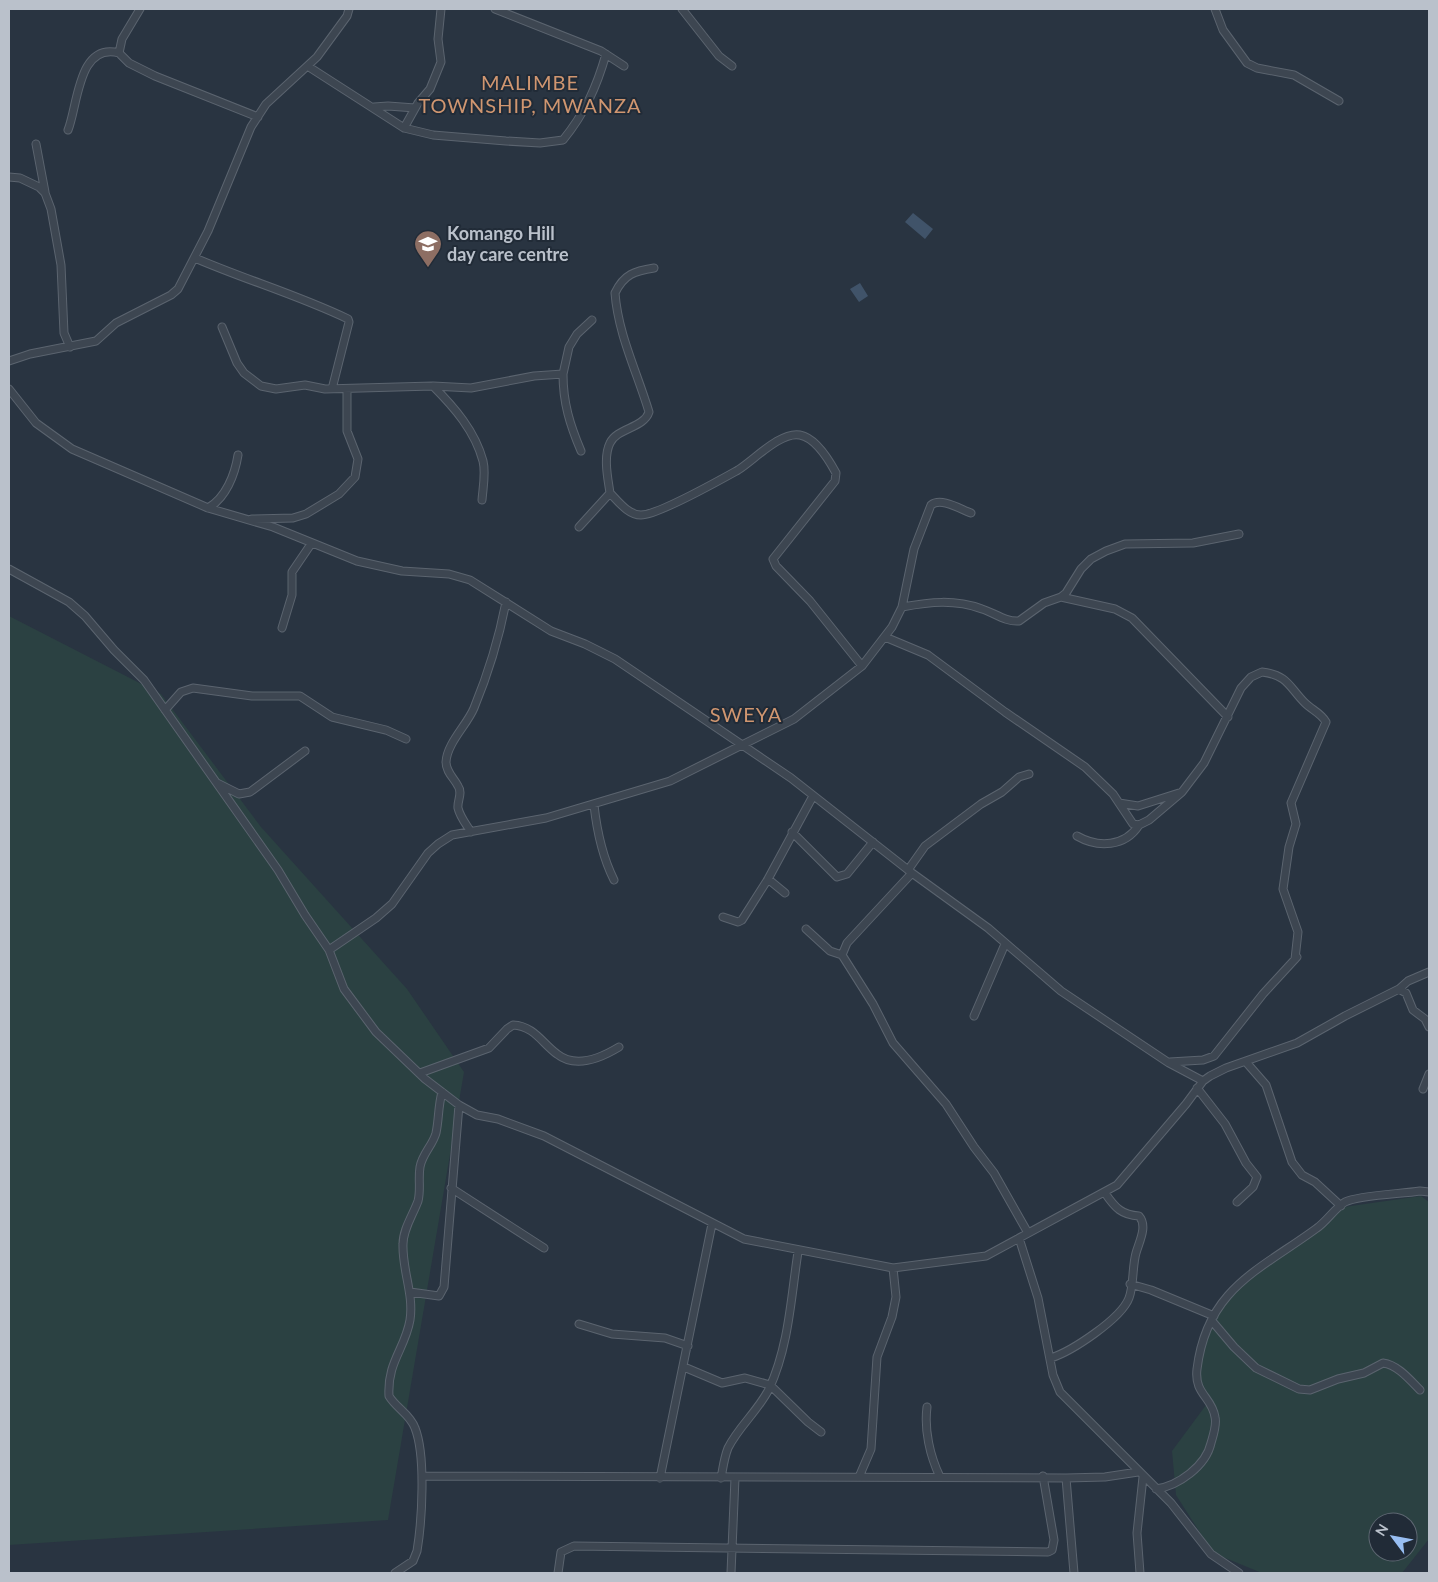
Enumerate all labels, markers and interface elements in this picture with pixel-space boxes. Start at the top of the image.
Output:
district label: MALIMBE TOWNSHIP, MWANZA [418,70,642,117]
place label: Komango Hill day care centre [447,222,569,265]
school or university icon: Komango Hill day care centre [413,229,443,268]
district label: SWEYA [710,702,782,726]
north arrow [1368,1512,1418,1562]
text: N [1371,1521,1392,1539]

